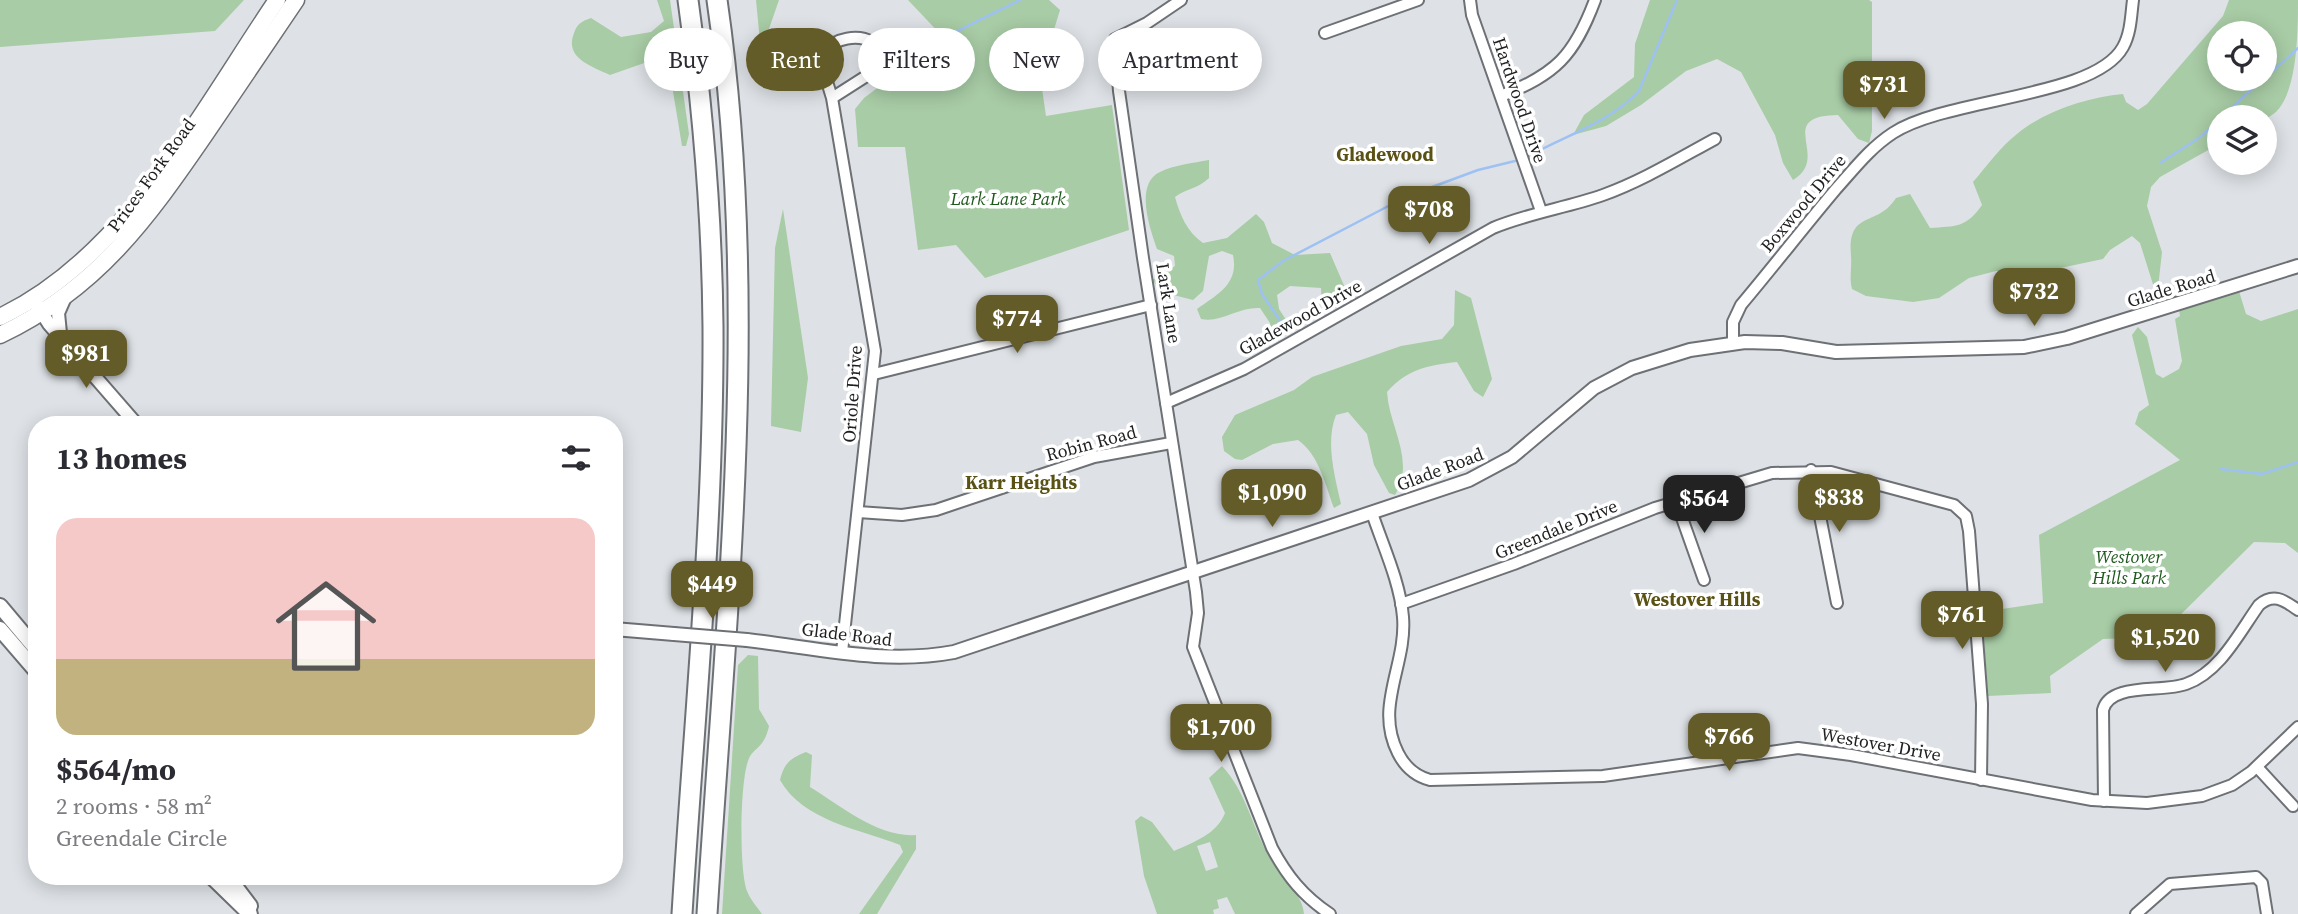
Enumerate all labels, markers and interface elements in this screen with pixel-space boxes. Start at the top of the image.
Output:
map controls [2207,21,2277,175]
button: locate [2207,21,2277,91]
chip: Buy [644,28,732,91]
chip: Rent [746,28,844,91]
chip: Filters [858,28,975,91]
chip: New [989,28,1084,91]
chip: Apartment [1098,28,1262,91]
street label: Hardwood Drive [1487,34,1553,166]
pin: $731 [1843,61,1925,121]
text: $731 [1859,68,1909,100]
button: layers [2207,105,2277,175]
street label: Prices Fork Road [101,113,201,237]
district label: Gladewood [1336,141,1434,167]
street label: Boxwood Drive [1754,149,1852,257]
park label: Lark Lane Park [950,186,1066,211]
pin: $708 [1388,187,1470,246]
text: $708 [1404,193,1454,225]
street label: Lark Lane [1150,261,1188,345]
street label: Glade Road [2124,263,2218,313]
pin: $732 [1993,268,2075,328]
street label: Gladewood Drive [1234,273,1366,361]
text: $732 [2009,275,2059,307]
pin: $774 [976,296,1058,355]
text: $774 [992,302,1042,334]
pin: $981 [45,330,127,390]
text: $981 [61,337,111,369]
street label: Oriole Drive [836,344,868,444]
street label: Robin Road [1043,419,1139,467]
text: 13 homes [56,438,187,479]
icon: filters [557,439,595,477]
street label: Glade Road [1393,441,1487,497]
district label: Karr Heights [965,469,1077,495]
pin: $1,090 [1215,470,1329,529]
pin: $838 [1798,475,1880,534]
text: $1,090 [1237,476,1307,508]
pin: $564 [1663,476,1745,535]
text: $838 [1814,481,1864,513]
text: $564 [1679,482,1729,514]
street label: Greendale Drive [1491,493,1621,565]
park label: Westover Hills Park [2091,544,2167,590]
pin: $449 [671,562,753,621]
icon: home [263,563,389,689]
text: $449 [687,568,737,600]
district label: Westover Hills [1634,586,1761,612]
pin: $761 [1921,592,2003,651]
text: $761 [1937,598,1987,630]
pin: $1,520 [2108,614,2222,674]
street label: Glade Road [800,616,894,652]
text: $1,520 [2130,621,2200,653]
pin: $1,700 [1164,704,1278,764]
text: $1,700 [1186,711,1256,743]
pin: $766 [1688,714,1770,773]
text: $766 [1704,720,1754,752]
street label: Westover Drive [1819,721,1943,767]
text: $564/mo [56,749,176,790]
text: 2 rooms · 58 m² [56,790,212,822]
text: Greendale Circle [56,822,227,854]

